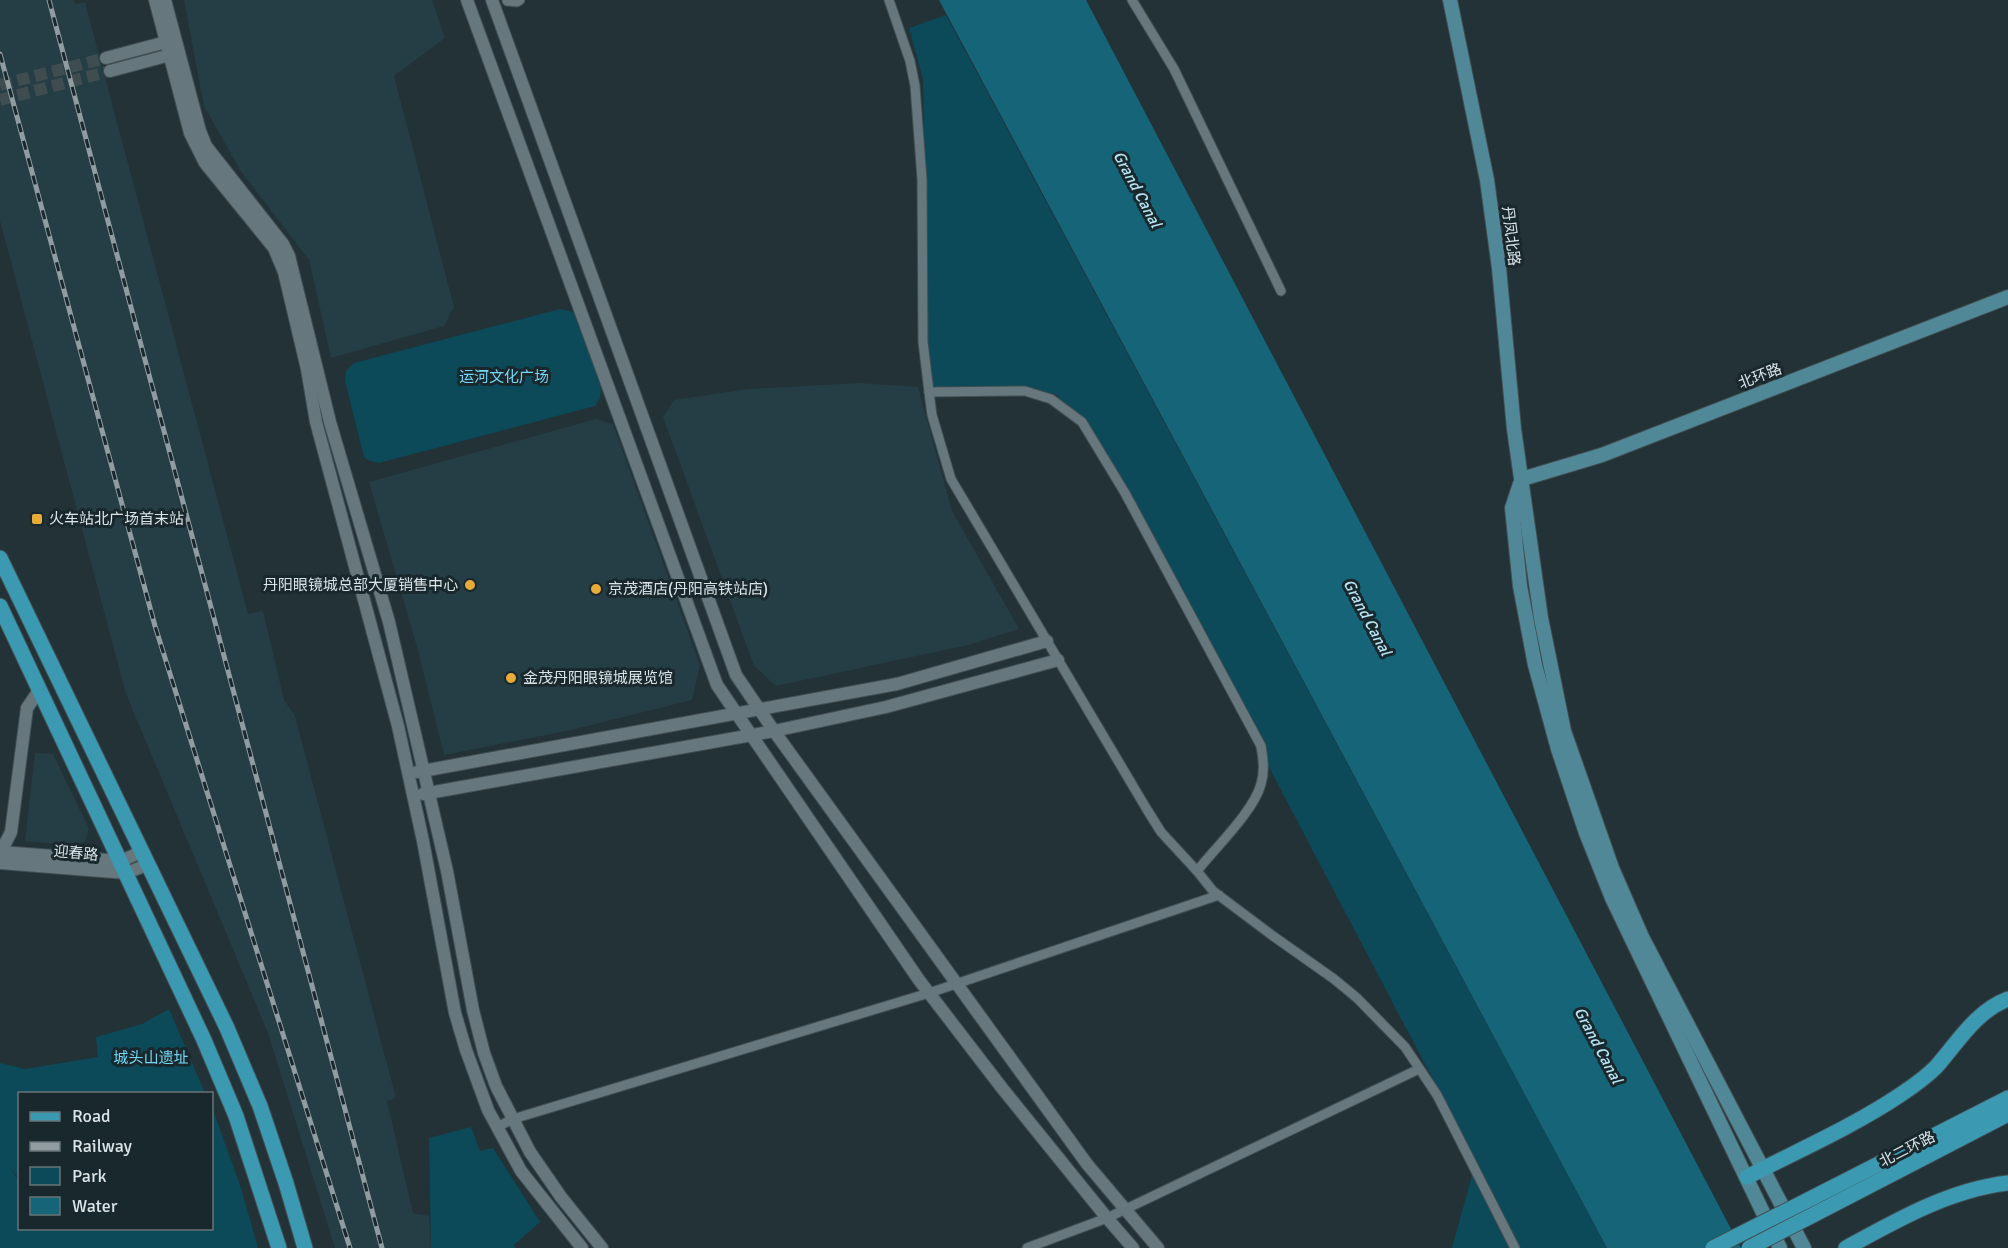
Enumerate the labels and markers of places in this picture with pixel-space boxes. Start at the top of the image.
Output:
place label: 火车站北广场首末站 [49,510,184,528]
marker: 火车站北广场首末站 [30,512,44,526]
place label: 丹阳眼镜城总部大厦销售中心 [263,576,458,594]
marker: 丹阳眼镜城总部大厦销售中心 [463,578,477,592]
place label: 京茂酒店(丹阳高铁站店) [608,580,768,598]
marker: 京茂酒店(丹阳高铁站店) [589,582,603,596]
place label: 金茂丹阳眼镜城展览馆 [523,669,673,687]
marker: 金茂丹阳眼镜城展览馆 [504,671,518,685]

